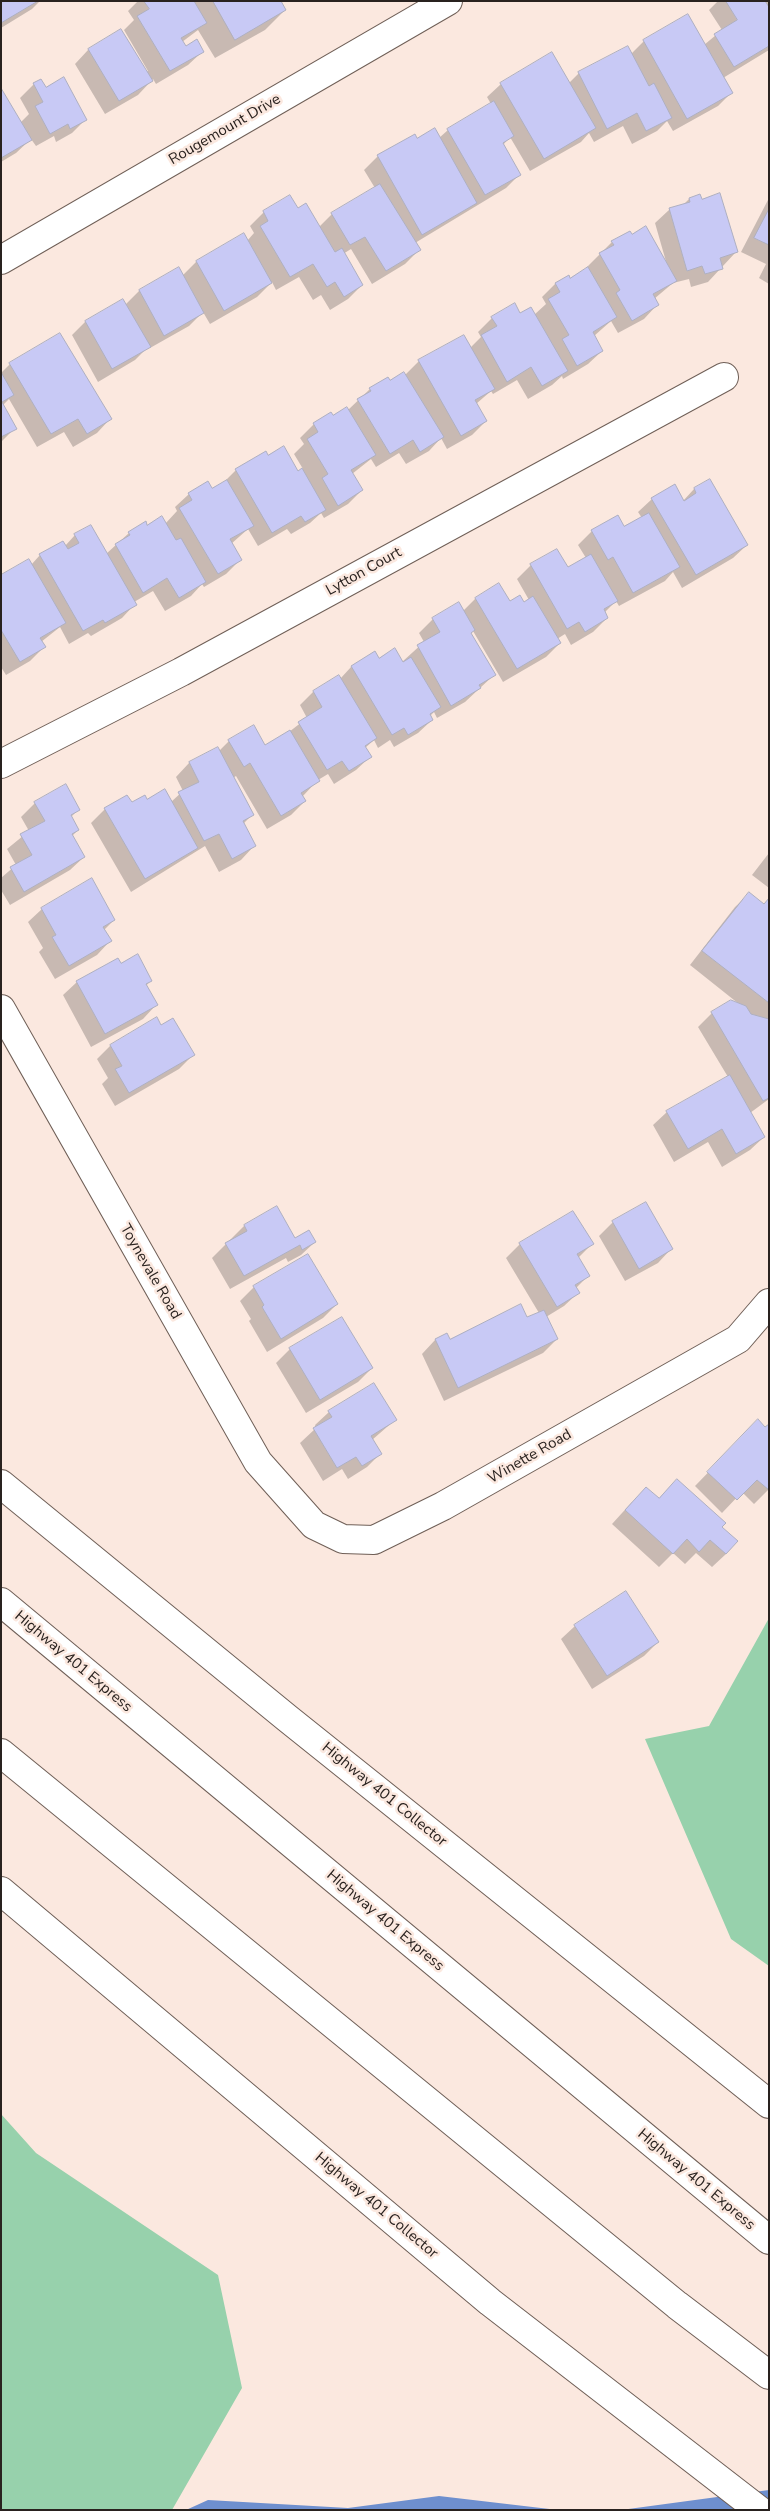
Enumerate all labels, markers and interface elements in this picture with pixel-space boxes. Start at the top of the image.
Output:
street label: Rougemount Drive [166,91,284,169]
street label: Lytton Court [323,544,405,600]
street label: Toynevale Road [115,1221,185,1323]
street label: Winette Road [485,1426,575,1488]
street label: Highway 401 Express [11,1608,135,1716]
street label: Highway 401 Collector [318,1739,450,1851]
street label: Highway 401 Express [323,1867,447,1975]
street label: Highway 401 Express [634,2126,758,2234]
street label: Highway 401 Collector [311,2149,441,2263]

